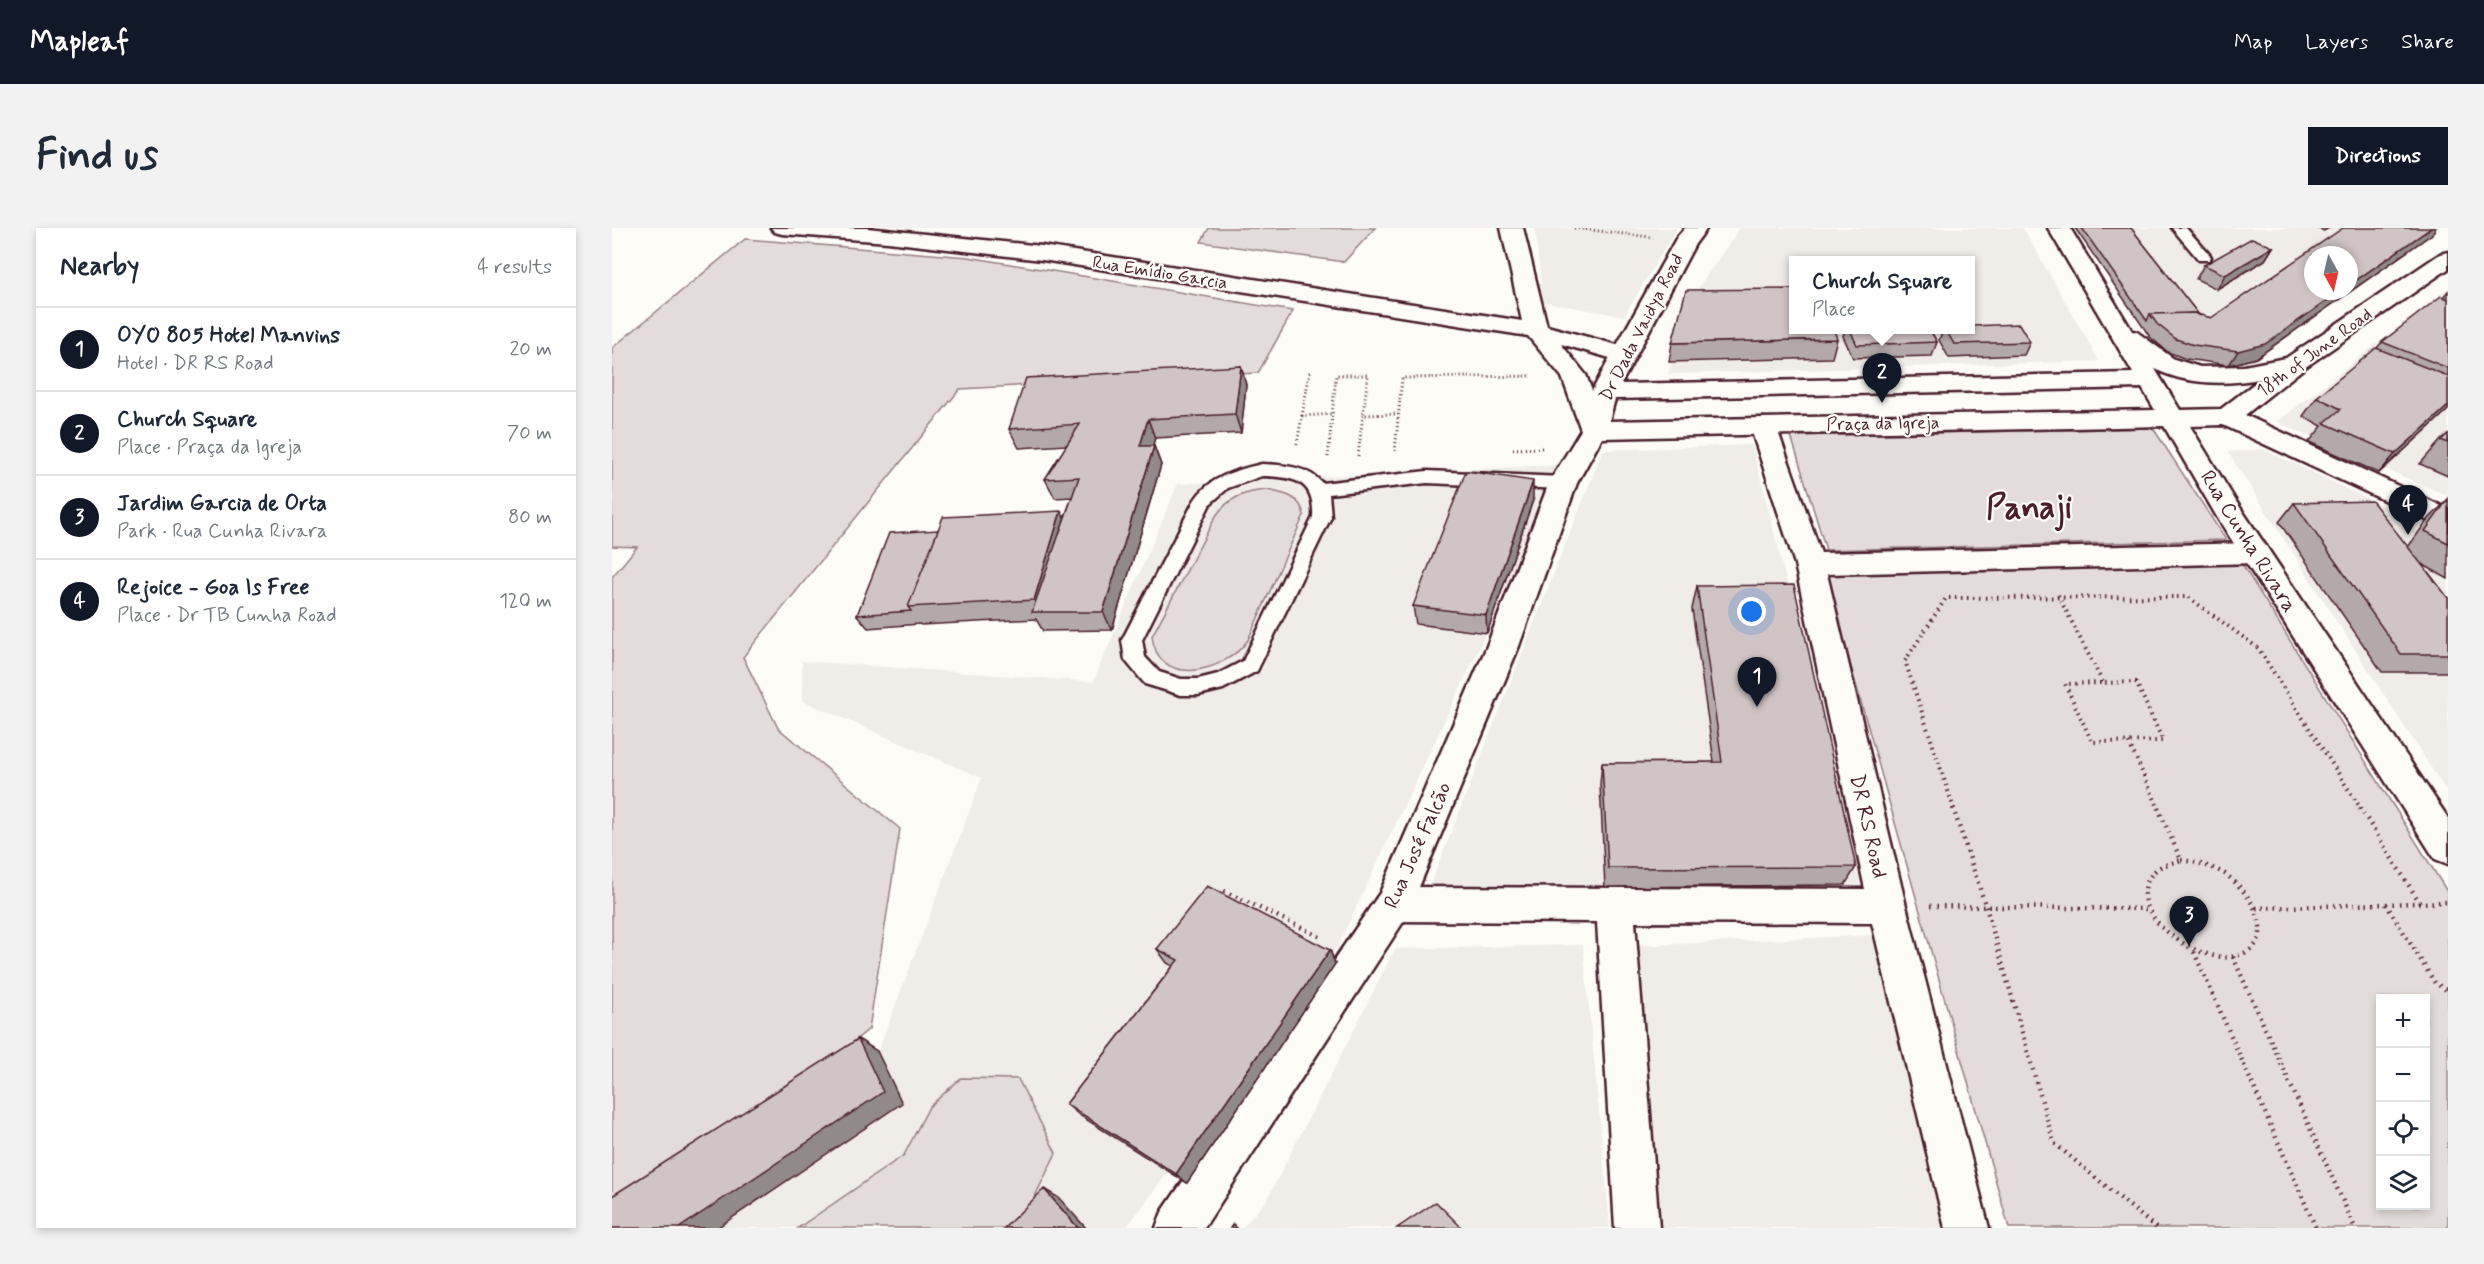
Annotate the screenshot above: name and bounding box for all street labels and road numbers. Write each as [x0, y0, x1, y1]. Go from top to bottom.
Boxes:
street label: Rua Emídio Garcia [1091, 250, 1229, 296]
street label: Dr Dada Vaidya Road [1594, 250, 1689, 405]
street label: 18th of June Road [2252, 303, 2377, 403]
street label: Praça da Igreja [1826, 411, 1940, 437]
street label: Rua Cunha Rivara [2193, 465, 2303, 618]
street label: DR RS Road [1842, 772, 1894, 881]
street label: Rua José Falcão [1378, 778, 1458, 913]

